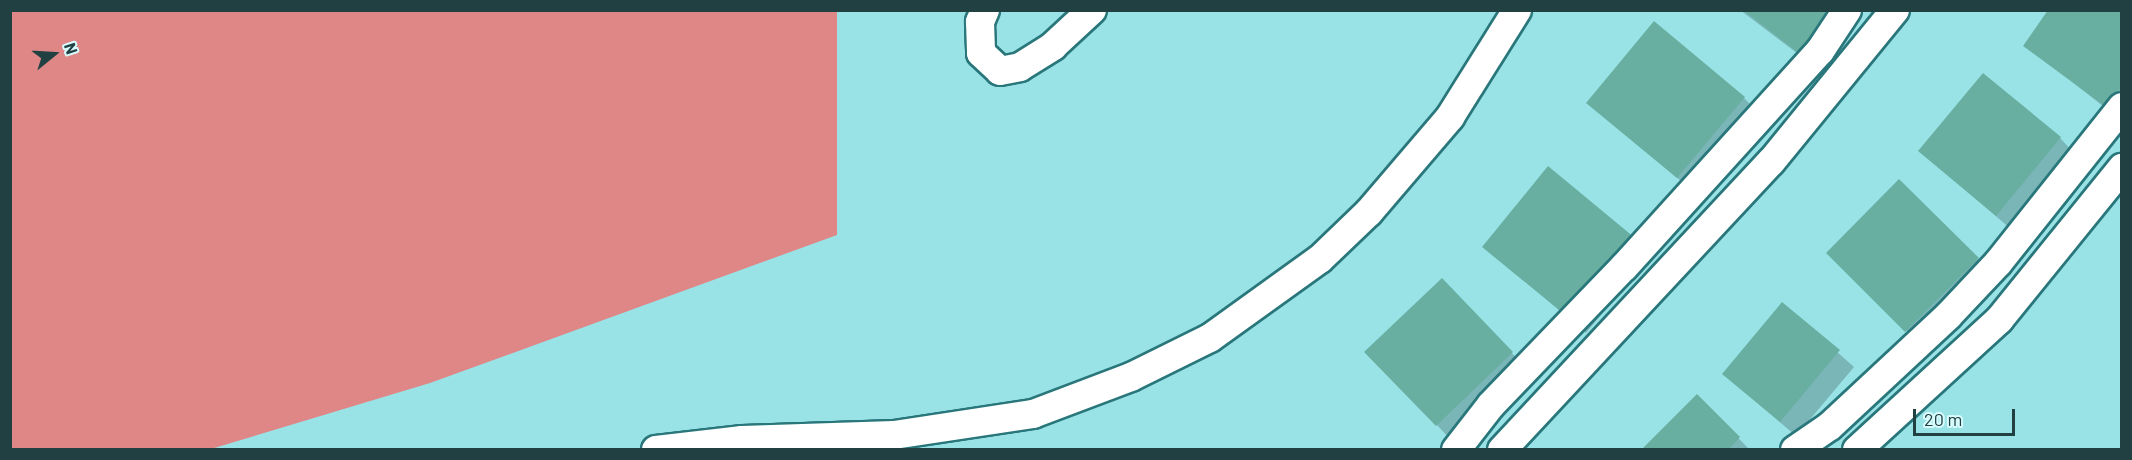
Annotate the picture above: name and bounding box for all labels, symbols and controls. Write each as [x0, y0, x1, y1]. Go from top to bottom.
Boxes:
north arrow [24, 24, 84, 84]
text: N [61, 40, 82, 56]
scale bar [1916, 397, 2018, 435]
text: 20 m [1924, 408, 1962, 430]

